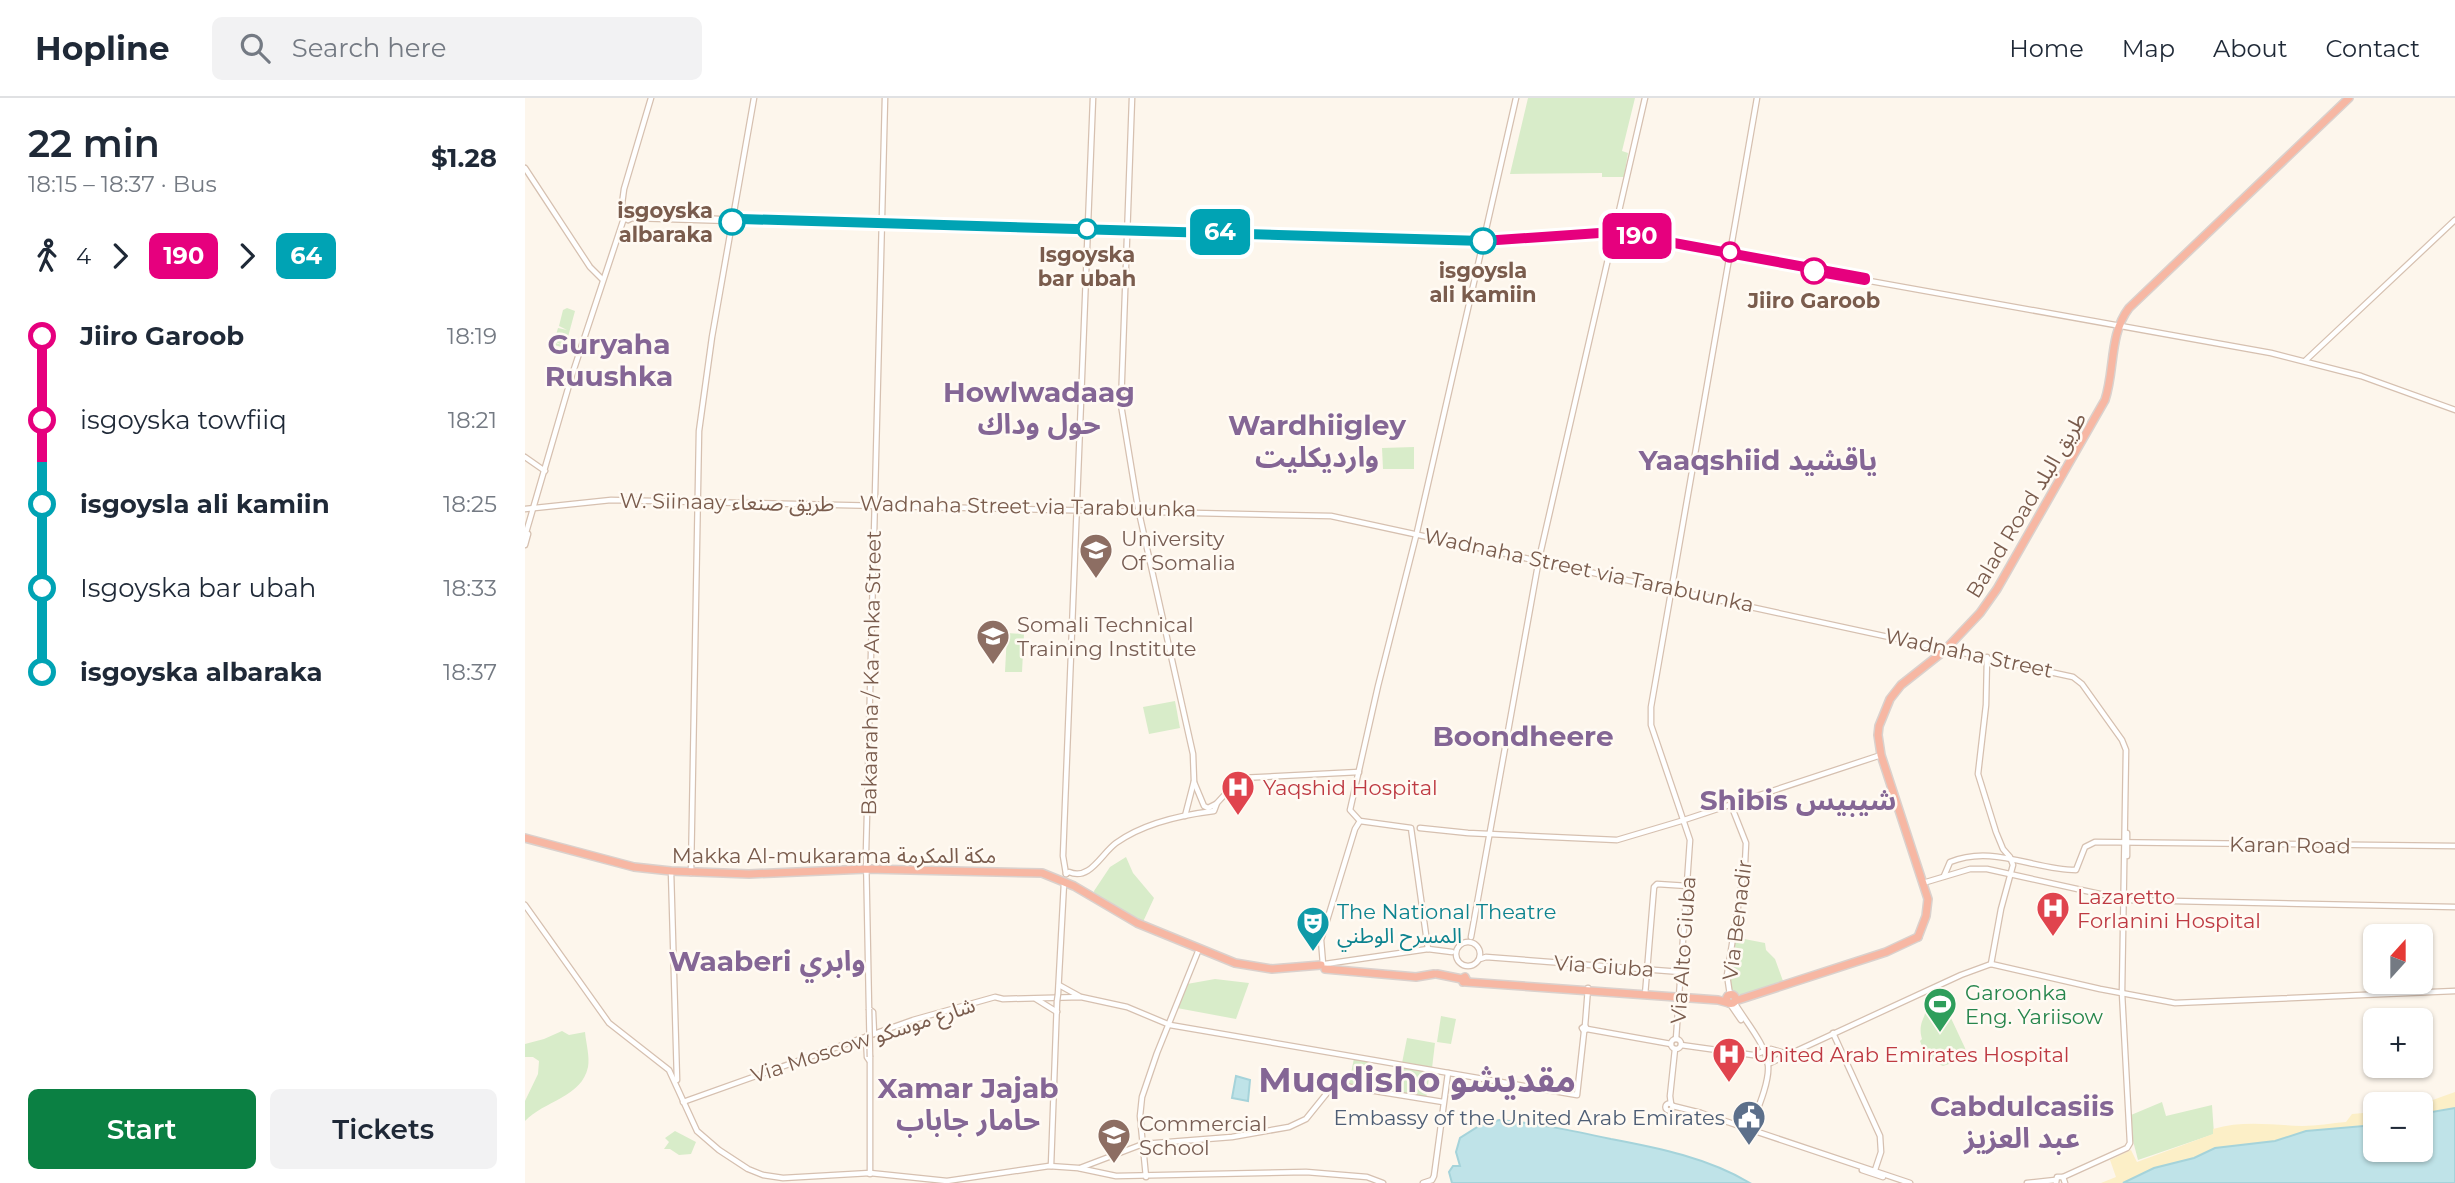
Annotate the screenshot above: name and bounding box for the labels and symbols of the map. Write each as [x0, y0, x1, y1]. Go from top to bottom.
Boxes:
place label: isgoyska albaraka [617, 198, 713, 247]
marker: isgoyska albaraka [719, 209, 745, 235]
line badge: 64 [1189, 209, 1251, 255]
line badge: 190 [1597, 213, 1677, 259]
marker: Isgoyska bar ubah [1077, 219, 1097, 239]
marker: isgoysla ali kamiin [1470, 228, 1496, 254]
place label: Isgoyska bar ubah [1038, 242, 1136, 291]
unlabelled marker [1720, 242, 1740, 262]
place label: isgoysla ali kamiin [1429, 258, 1537, 307]
marker: Jiiro Garoob [1801, 258, 1827, 284]
place label: Jiiro Garoob [1747, 288, 1880, 313]
district label: Guryaha Ruushka [545, 327, 673, 393]
district label: Howlwadaag حول وداك [943, 375, 1135, 441]
district label: Wardhiigley وارديكليت [1228, 408, 1406, 474]
street label: Balad Road طريق البلد [1961, 408, 2092, 603]
district label: Yaaqshiid ياقشيد [1638, 443, 1877, 477]
street label: W. Siinaay طريق صنعاء [619, 488, 835, 517]
street label: Wadnaha Street via Tarabuunka [860, 491, 1196, 521]
street label: Wadnaha Street via Tarabuunka [1422, 523, 1756, 617]
place label: University Of Somalia [1121, 526, 1236, 575]
street label: Bakaaraha / Ka Anka Street [856, 530, 886, 816]
school or university icon: University Of Somalia [1077, 531, 1115, 580]
place label: Somali Technical Training Institute [1017, 612, 1197, 661]
school or university icon: Somali Technical Training Institute [974, 617, 1012, 666]
street label: Wadnaha Street [1883, 623, 2055, 683]
district label: Boondheere [1432, 719, 1614, 753]
hospital icon: Yaqshid Hospital [1219, 768, 1257, 817]
place label: Yaqshid Hospital [1263, 775, 1438, 800]
district label: Shibis شيبيس [1700, 783, 1896, 817]
street label: Karan Road [2229, 831, 2351, 859]
street label: Makka Al-mukarama مكة المكرمة [672, 843, 996, 868]
street label: Via Benadir [1717, 858, 1757, 982]
street label: Via Alto Giuba [1665, 875, 1701, 1025]
place label: Lazaretto Forlanini Hospital [2077, 884, 2261, 933]
hospital icon: Lazaretto Forlanini Hospital [2034, 889, 2072, 938]
place label: The National Theatre المسرح الوطني [1337, 899, 1556, 951]
theatre icon: The National Theatre المسرح الوطني [1294, 904, 1332, 953]
north arrow [2363, 924, 2433, 994]
district label: Waaberi وابري [669, 944, 865, 983]
street label: Via Giuba [1553, 950, 1655, 982]
place label: Garoonka Eng. Yariisow [1965, 980, 2104, 1029]
sports icon: Garoonka Eng. Yariisow [1921, 985, 1959, 1034]
street label: Via Moscow شارع موسكو [748, 992, 979, 1091]
hospital icon: United Arab Emirates Hospital [1710, 1035, 1748, 1084]
place label: United Arab Emirates Hospital [1753, 1042, 2069, 1067]
district label: Muqdisho مقديشو [1258, 1058, 1576, 1101]
district label: Xamar Jajab حامار جاباب [877, 1071, 1059, 1138]
district label: Cabdulcasiis عبد العزيز [1930, 1089, 2114, 1155]
public building icon: Embassy of the United Arab Emirates [1730, 1098, 1768, 1147]
place label: Embassy of the United Arab Emirates [1333, 1105, 1725, 1130]
place label: Commercial School [1139, 1111, 1267, 1160]
school or university icon: Commercial School [1095, 1116, 1133, 1165]

